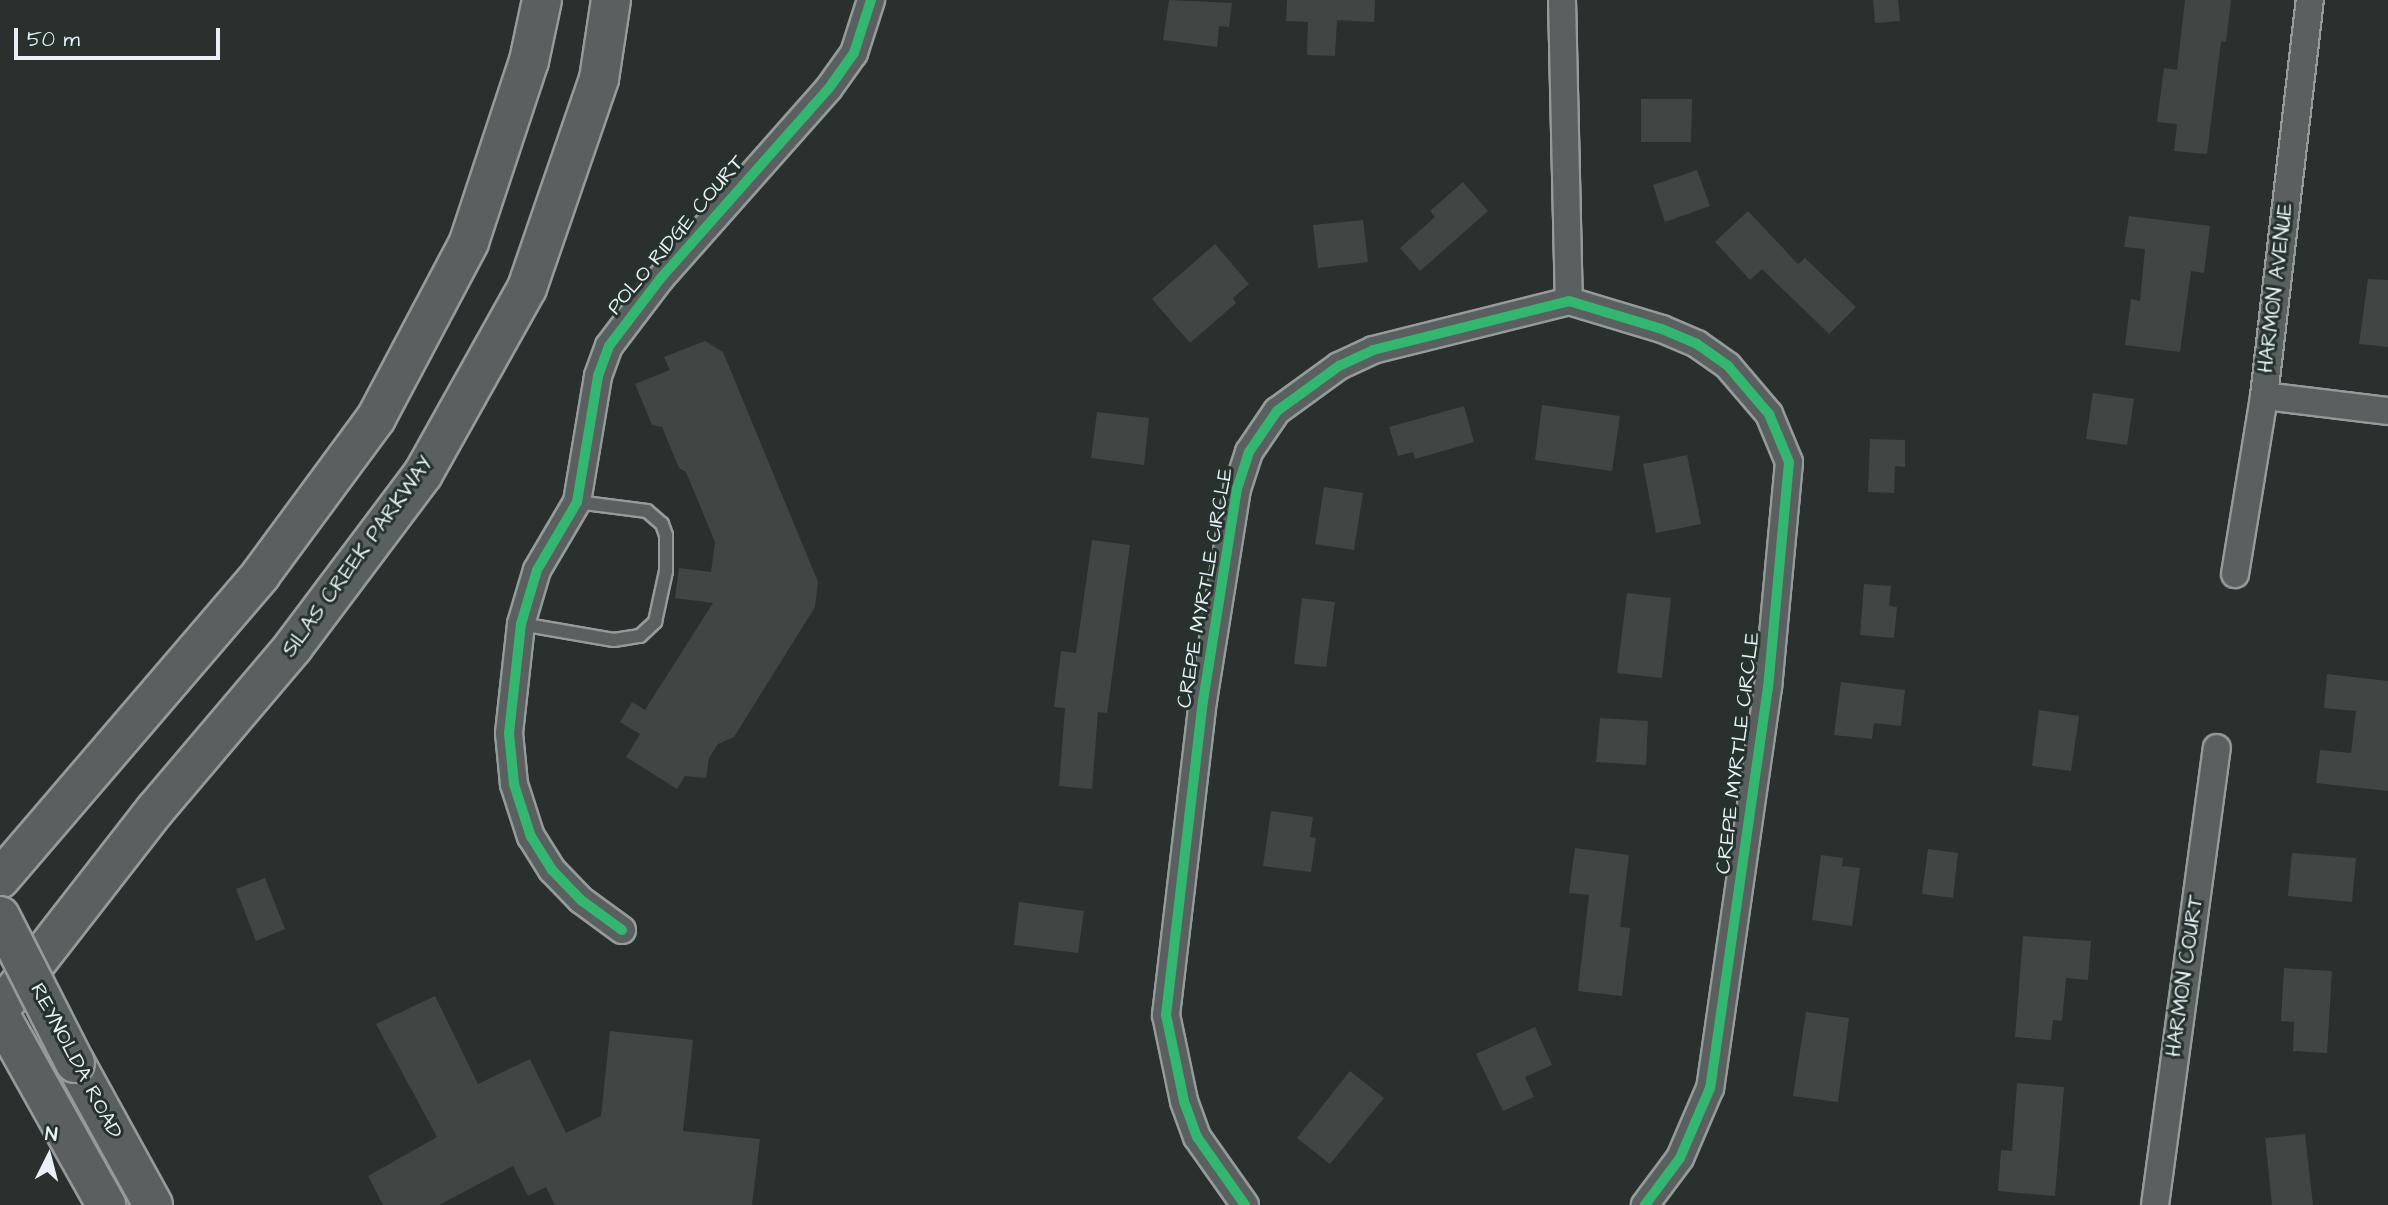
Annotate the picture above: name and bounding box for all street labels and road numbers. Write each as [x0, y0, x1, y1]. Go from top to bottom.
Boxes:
street label: POLO RIDGE COURT [602, 150, 750, 320]
street label: HARMON AVENUE [2253, 202, 2299, 374]
street label: SILAS CREEK PARKWAY [277, 452, 439, 662]
street label: CREPE MYRTLE CIRCLE [1171, 466, 1239, 710]
street label: CREPE MYRTLE CIRCLE [1711, 631, 1765, 875]
street label: HARMON COURT [2161, 894, 2209, 1058]
street label: REYNOLDA ROAD [25, 979, 127, 1143]

